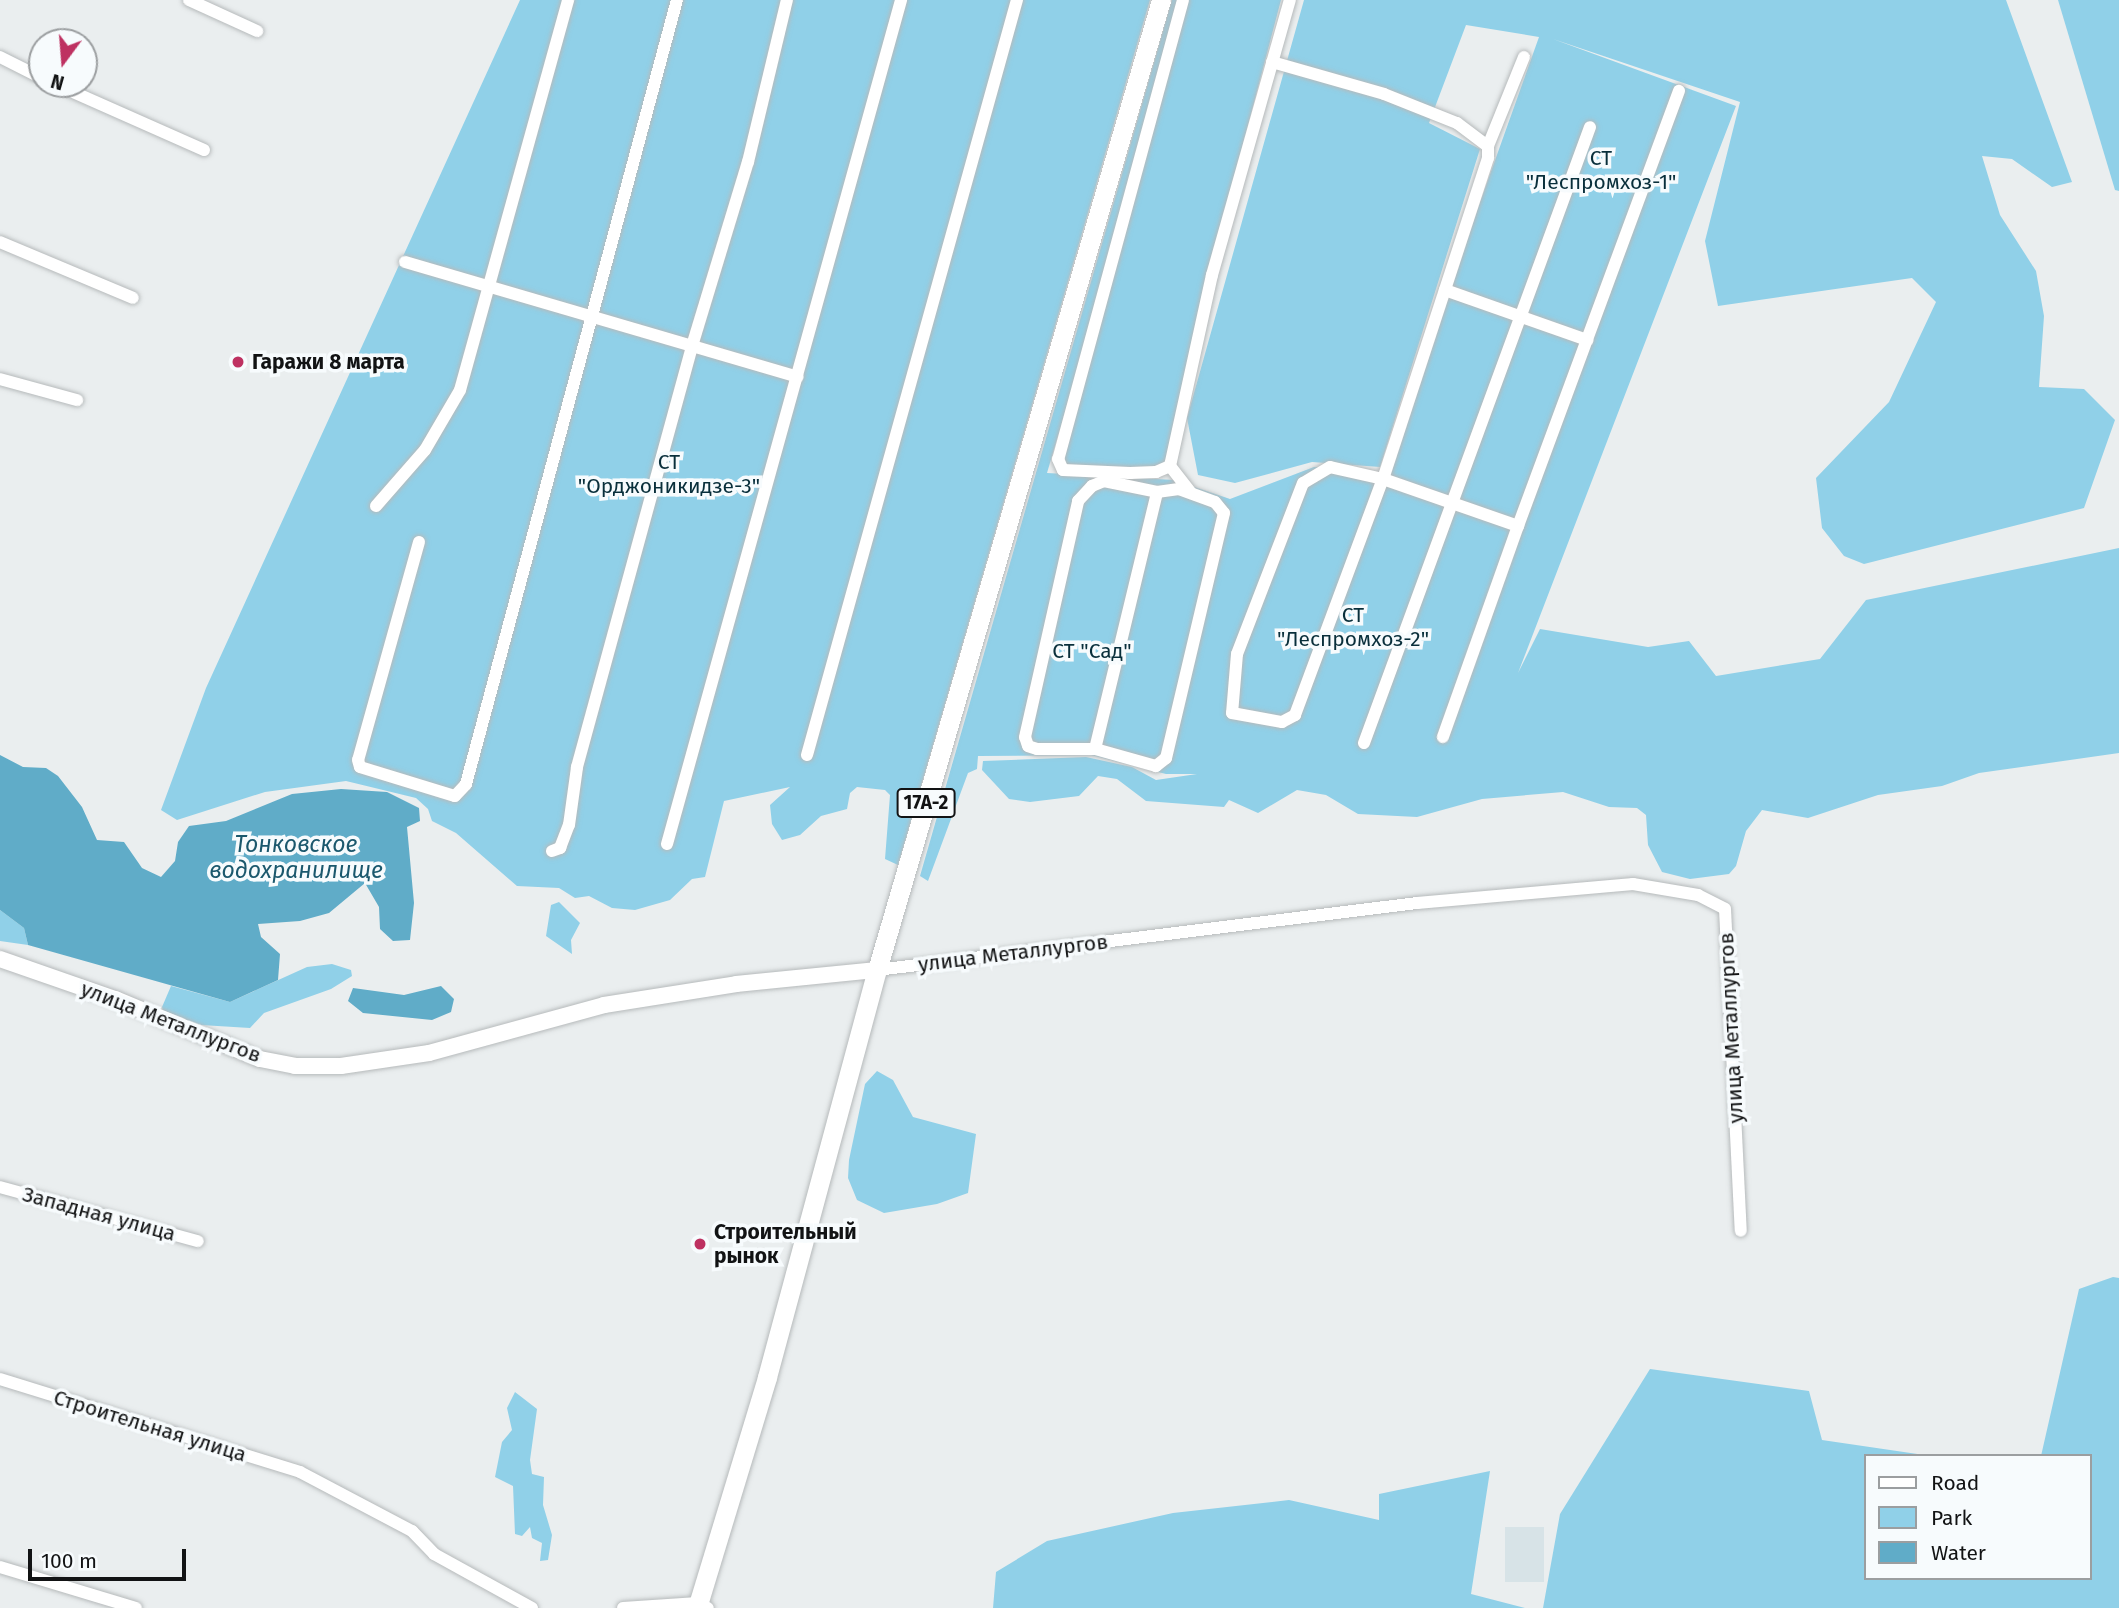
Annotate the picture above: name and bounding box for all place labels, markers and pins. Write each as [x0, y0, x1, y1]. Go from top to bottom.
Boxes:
place label: Гаражи 8 марта [252, 349, 405, 375]
marker: Гаражи 8 марта [230, 354, 246, 370]
place label: Строительный рынок [714, 1219, 857, 1269]
marker: Строительный рынок [692, 1236, 708, 1252]

